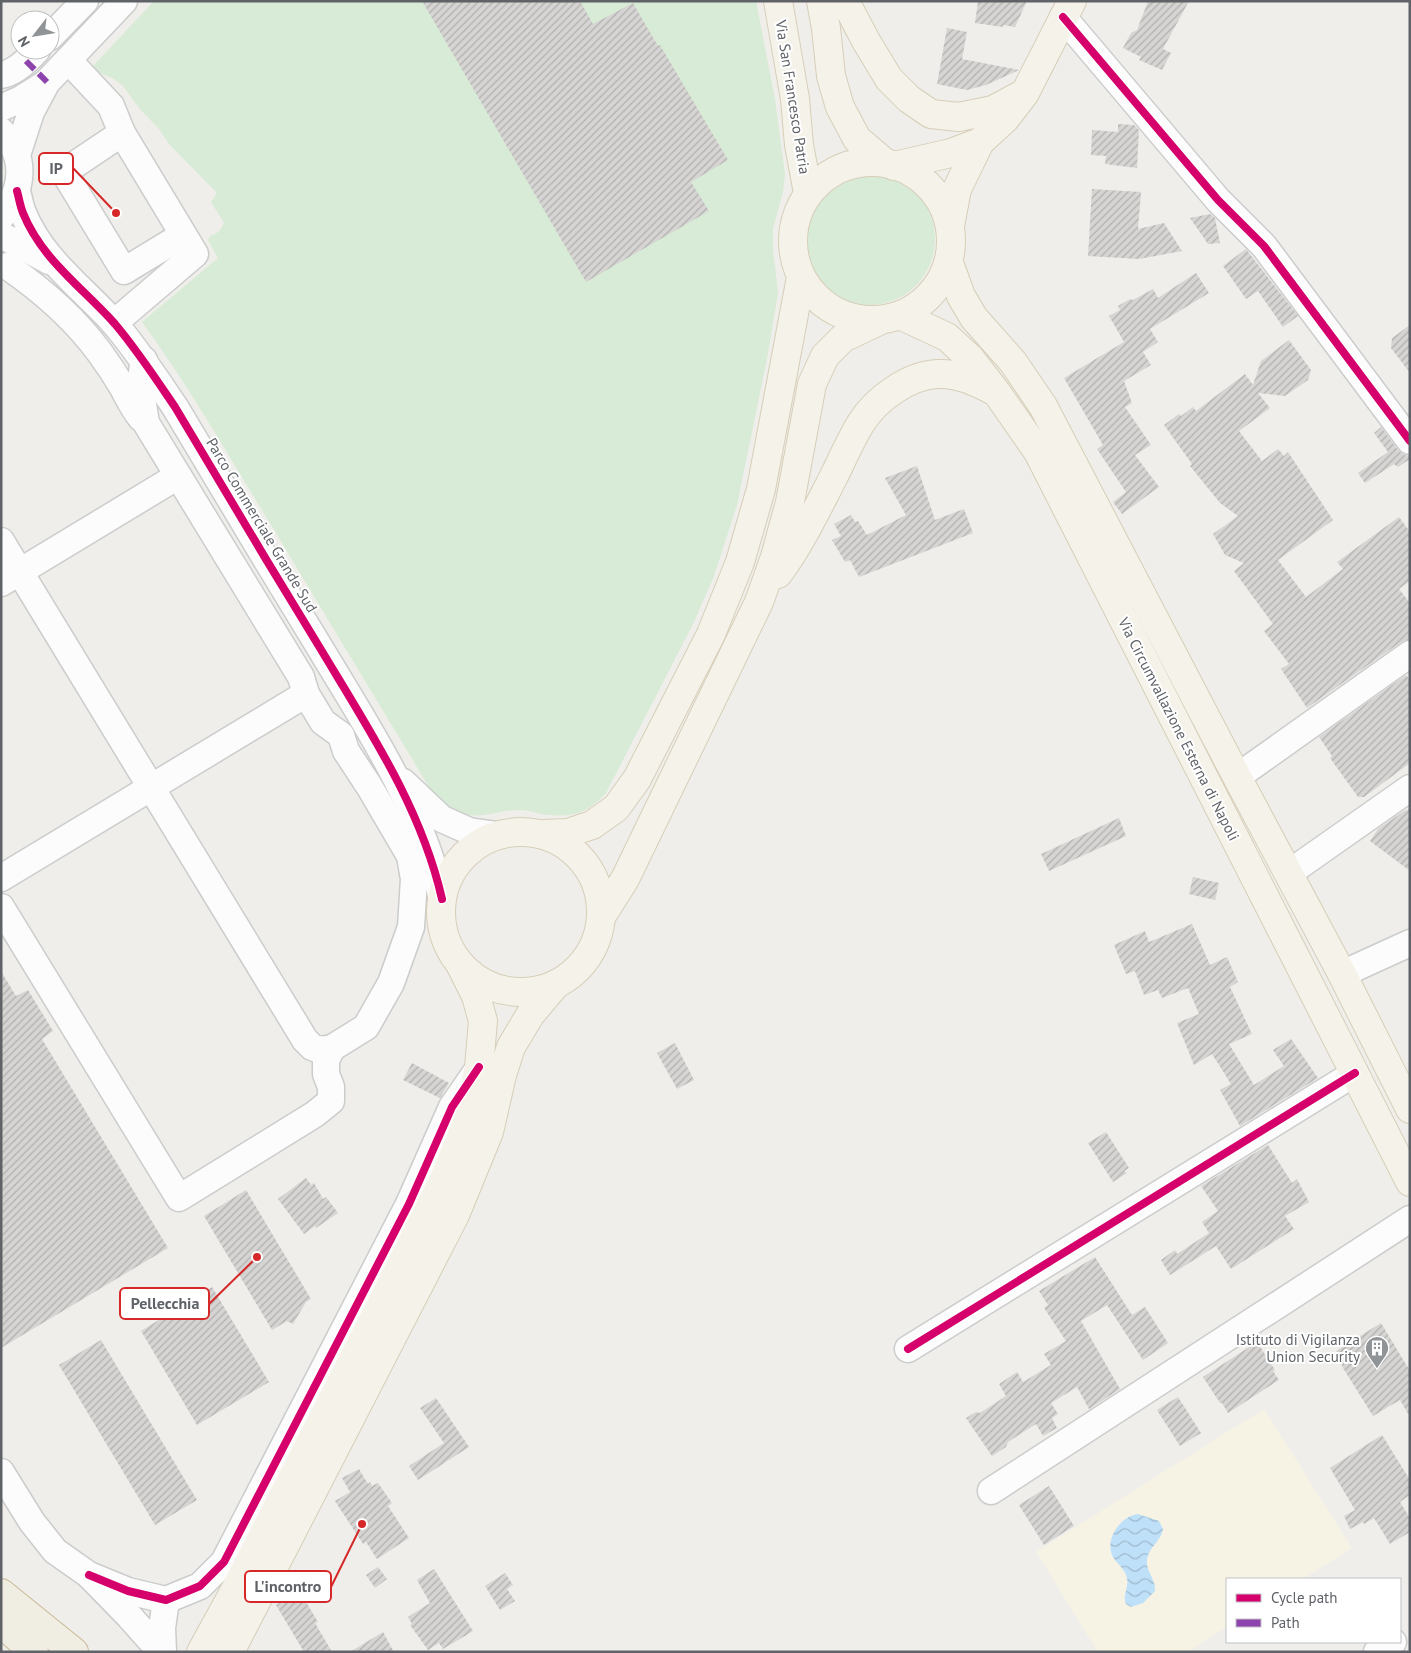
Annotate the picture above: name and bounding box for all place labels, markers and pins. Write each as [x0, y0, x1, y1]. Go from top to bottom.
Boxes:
callout: IP [39, 153, 73, 184]
callout: Pellecchia [120, 1288, 209, 1319]
place label: Istituto di Vigilanza Union Security [1236, 1330, 1360, 1366]
building icon: Istituto di Vigilanza Union Security [1364, 1335, 1390, 1369]
callout: L'incontro [245, 1571, 331, 1602]

